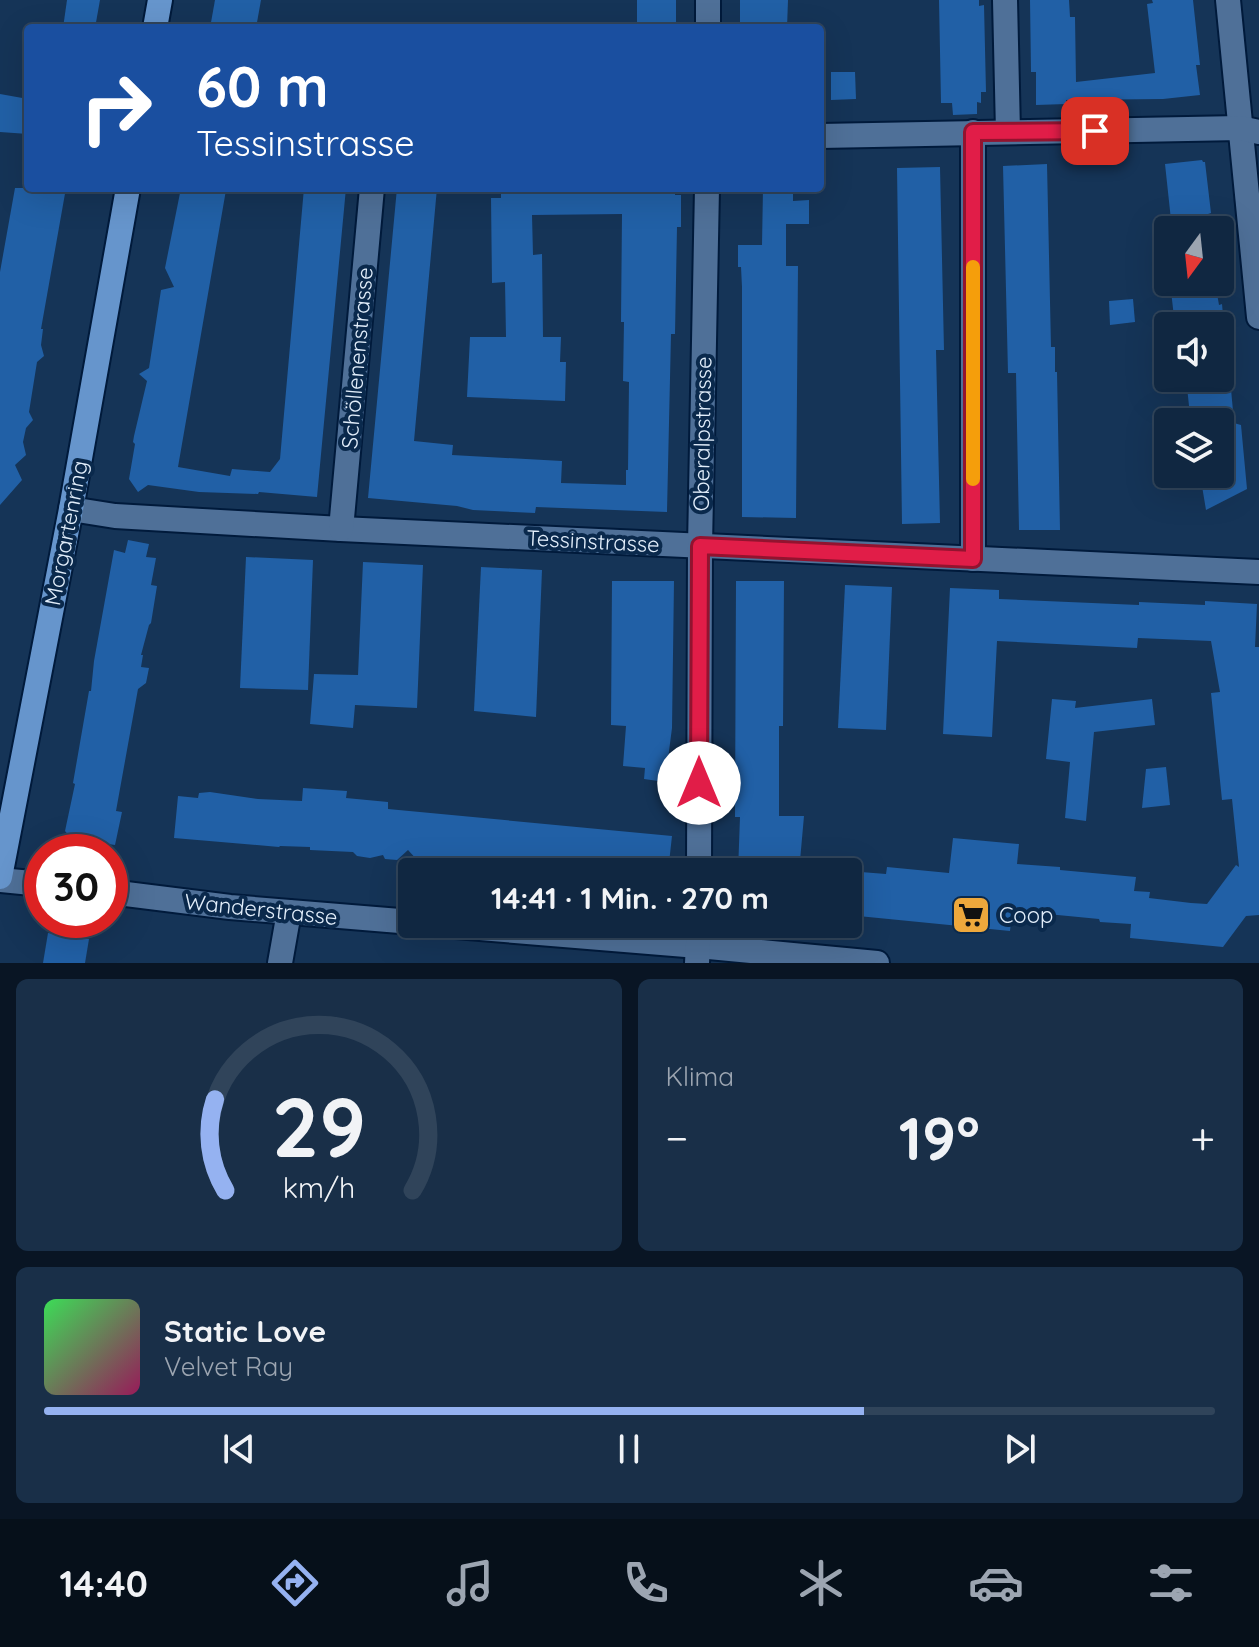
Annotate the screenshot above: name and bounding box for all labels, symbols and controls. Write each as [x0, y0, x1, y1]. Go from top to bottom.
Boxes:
text: 60 m [196, 51, 329, 121]
icon: right [64, 56, 168, 160]
pin [1061, 97, 1129, 165]
icon: arrive [1073, 109, 1117, 153]
text: Tessinstrasse [196, 120, 414, 165]
north arrow [1154, 216, 1234, 296]
map controls [1154, 216, 1234, 488]
street label: Schöllenenstrasse [335, 266, 379, 450]
button: sound [1154, 312, 1234, 392]
street label: Oberalpstrasse [687, 356, 717, 512]
button: layers [1154, 408, 1234, 488]
street label: Morgartenring [38, 458, 94, 608]
street label: Tessinstrasse [526, 524, 660, 558]
position arrow [657, 741, 741, 825]
speed limit sign: 30 [24, 834, 128, 938]
text: 14:41 · 1 Min. · 270 m [491, 879, 769, 917]
street label: Wanderstrasse [183, 887, 339, 931]
supermarket icon: Coop [950, 894, 992, 936]
place label: Coop [999, 901, 1053, 929]
text: Klima [666, 1060, 734, 1093]
text: 29 [271, 1074, 366, 1178]
text: 19° [899, 1100, 980, 1175]
text: − [666, 1110, 688, 1165]
text: + [1190, 1110, 1215, 1165]
text: km/h [282, 1169, 355, 1205]
text: Static Love [164, 1312, 326, 1350]
text: Velvet Ray [164, 1350, 293, 1383]
icon: previous [217, 1427, 261, 1471]
icon: pause [607, 1427, 651, 1471]
icon: next [998, 1427, 1042, 1471]
icon: directions [267, 1555, 323, 1611]
icon: music [442, 1555, 498, 1611]
icon: phone [618, 1555, 674, 1611]
icon: climate [793, 1555, 849, 1611]
icon: car [968, 1555, 1024, 1611]
icon: filters [1143, 1555, 1199, 1611]
text: 14:40 [60, 1561, 148, 1606]

